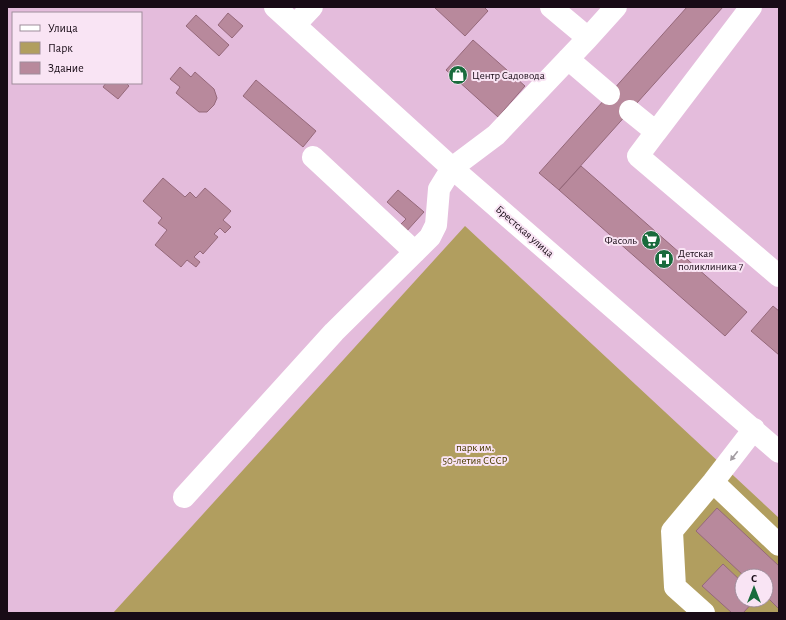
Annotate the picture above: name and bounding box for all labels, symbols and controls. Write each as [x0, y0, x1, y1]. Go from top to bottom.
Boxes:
legend [12, 12, 142, 84]
text: Улица [48, 22, 78, 34]
text: Парк [48, 42, 73, 54]
text: Здание [48, 62, 84, 74]
shop icon: Центр Садовода [447, 64, 469, 86]
place label: Центр Садовода [472, 70, 545, 81]
street label: Брестская улица [494, 203, 556, 259]
supermarket icon: Фасоль [640, 229, 662, 251]
place label: Фасоль [604, 235, 637, 246]
hospital icon: Детская поликлиника 7 [653, 248, 675, 270]
place label: Детская поликлиника 7 [678, 248, 744, 272]
park label: парк им. 50-летия СССР [443, 442, 508, 466]
one-way arrow [730, 450, 738, 461]
north arrow [734, 568, 774, 608]
text: С [751, 573, 757, 584]

